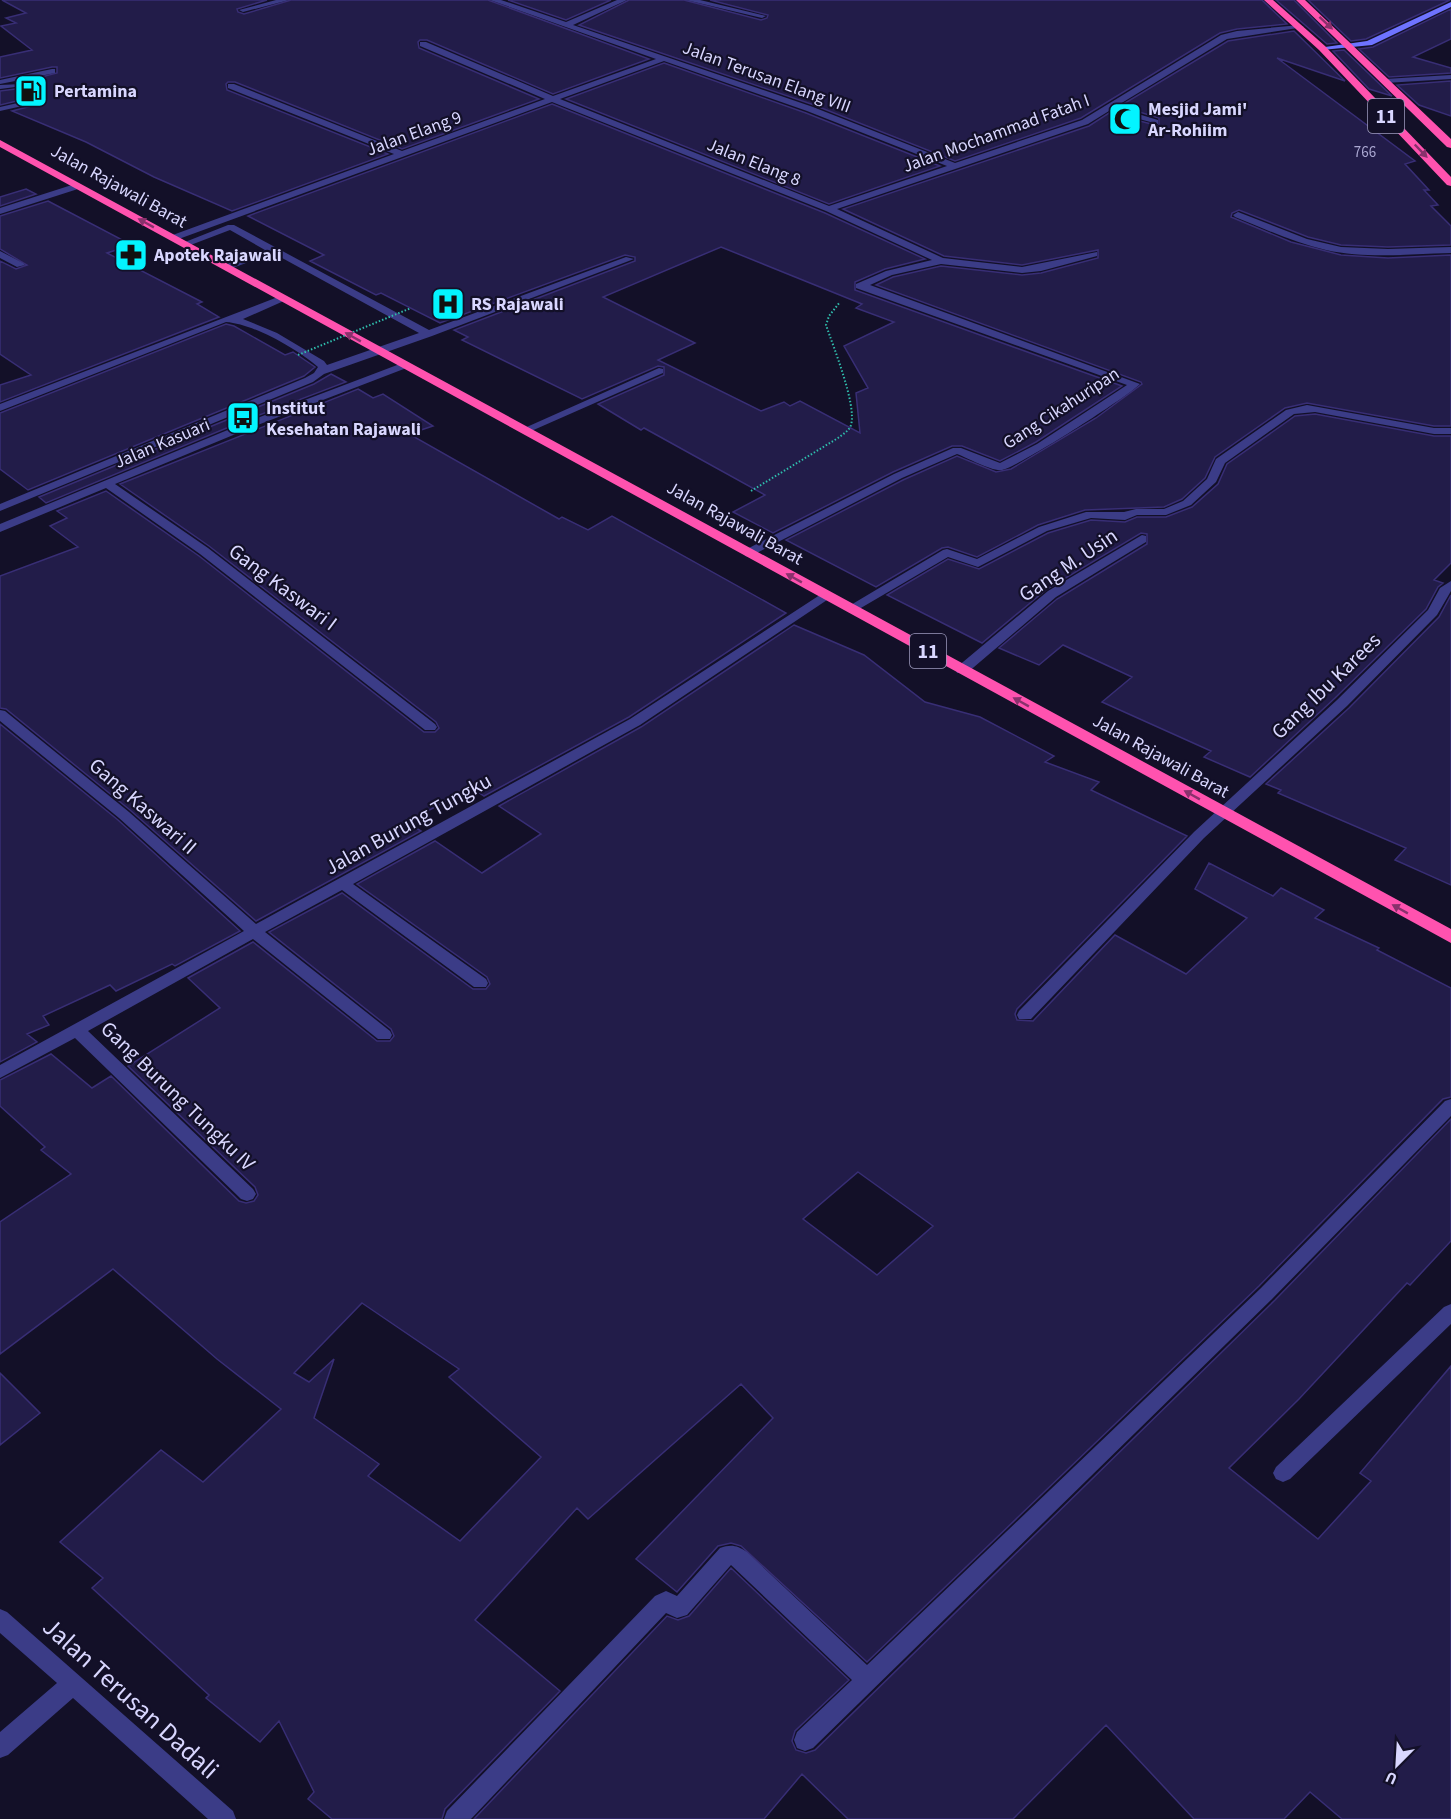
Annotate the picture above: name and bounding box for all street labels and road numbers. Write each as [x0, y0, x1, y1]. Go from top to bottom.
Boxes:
street label: Jalan Terusan Elang VIII [679, 35, 854, 120]
street label: Jalan Mochammad Fatah I [899, 88, 1093, 179]
road number: 11 [1368, 99, 1404, 133]
street label: Jalan Elang 9 [363, 105, 465, 162]
street label: Jalan Elang 8 [703, 132, 805, 193]
street label: Jalan Rajawali Barat [46, 139, 191, 234]
street label: Gang Cikahuripan [998, 361, 1124, 455]
street label: Jalan Kasuari [111, 412, 214, 475]
street label: Jalan Rajawali Barat [662, 476, 807, 571]
street label: Gang M. Usin [1013, 521, 1123, 609]
street label: Gang Kaswari I [222, 536, 344, 638]
street label: Gang Ibu Karees [1264, 626, 1388, 746]
road number: 11 [910, 634, 946, 668]
street label: Jalan Rajawali Barat [1088, 709, 1233, 804]
street label: Gang Kaswari II [82, 751, 204, 861]
street label: Jalan Burung Tungku [319, 766, 497, 882]
street label: Gang Burung Tungku IV [94, 1014, 262, 1178]
street label: Jalan Terusan Dadali [34, 1609, 227, 1788]

